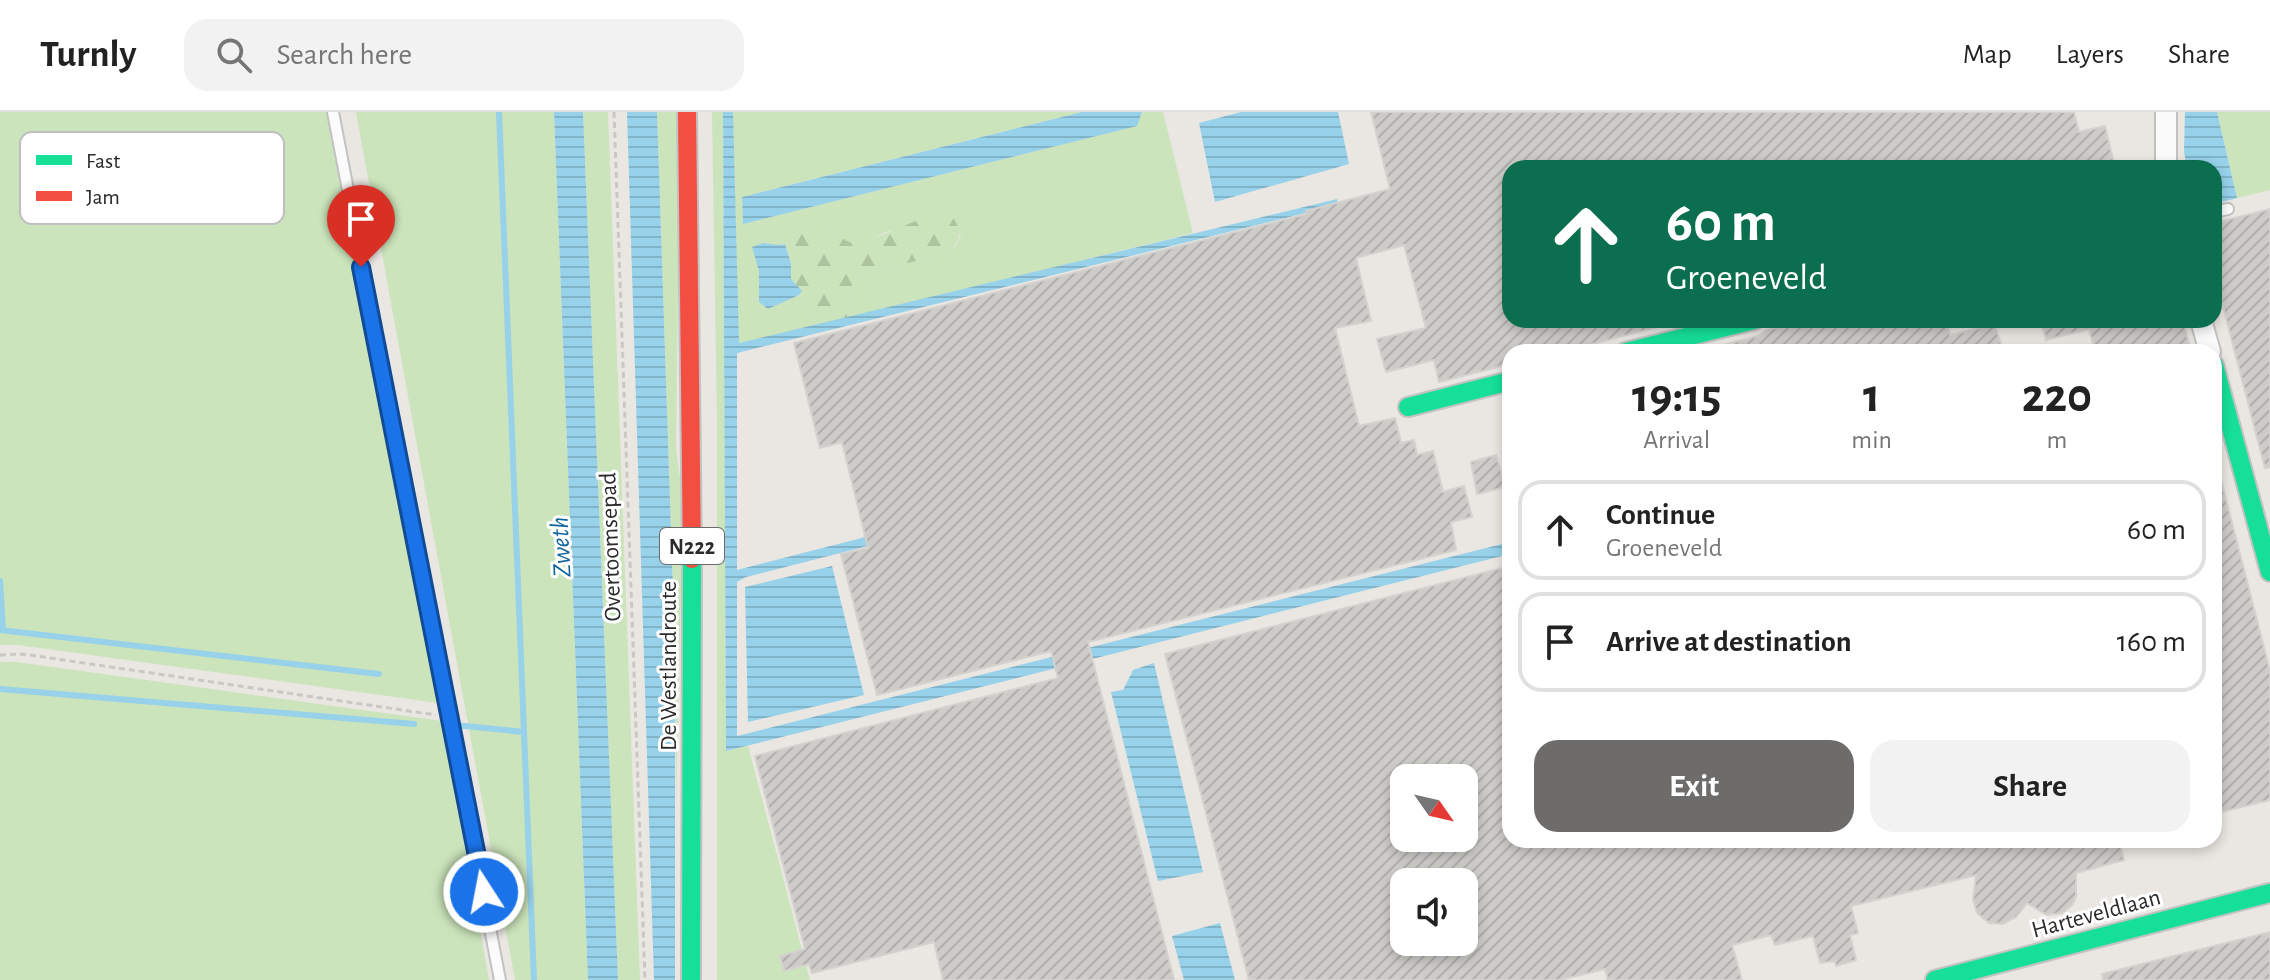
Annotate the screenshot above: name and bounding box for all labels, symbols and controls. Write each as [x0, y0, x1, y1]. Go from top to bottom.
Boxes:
search box [184, 19, 744, 91]
icon: search [212, 33, 256, 77]
text: Turnly [40, 36, 136, 74]
text: Search here [276, 40, 412, 70]
text: Map [1963, 41, 2012, 69]
text: Layers [2056, 41, 2124, 69]
text: Share [2168, 41, 2230, 69]
legend [20, 132, 284, 224]
text: Fast [86, 150, 120, 172]
pin [327, 185, 395, 267]
text: Jam [86, 186, 120, 208]
icon: ahead [1534, 192, 1638, 296]
text: 60 m [1666, 195, 1776, 251]
icon: arrive [339, 197, 383, 241]
text: Groeneveld [1666, 260, 1827, 296]
text: 19:15 [1632, 373, 1721, 421]
text: 1 [1863, 373, 1880, 421]
text: 220 [2022, 373, 2092, 421]
text: Arrival [1643, 427, 1710, 453]
text: min [1851, 427, 1892, 453]
text: m [2047, 427, 2067, 453]
street label: Overtoomsepad [596, 472, 626, 622]
text: Continue [1606, 500, 1715, 530]
icon: ahead [1538, 508, 1582, 552]
text: 60 m [2127, 515, 2186, 545]
water label: Zweth [546, 516, 576, 578]
road number: N222 [660, 528, 724, 564]
text: Groeneveld [1606, 535, 1722, 561]
street label: De Westlandroute [657, 581, 681, 751]
icon: arrive [1538, 620, 1582, 664]
text: Arrive at destination [1606, 627, 1852, 657]
text: 160 m [2117, 627, 2186, 657]
button: Exit [1534, 740, 1854, 832]
button: Share [1870, 740, 2190, 832]
north arrow [1390, 764, 1478, 852]
map controls [1390, 764, 1478, 956]
position arrow [442, 850, 526, 934]
button: sound [1390, 868, 1478, 956]
street label: Harteveldlaan [2029, 885, 2163, 943]

